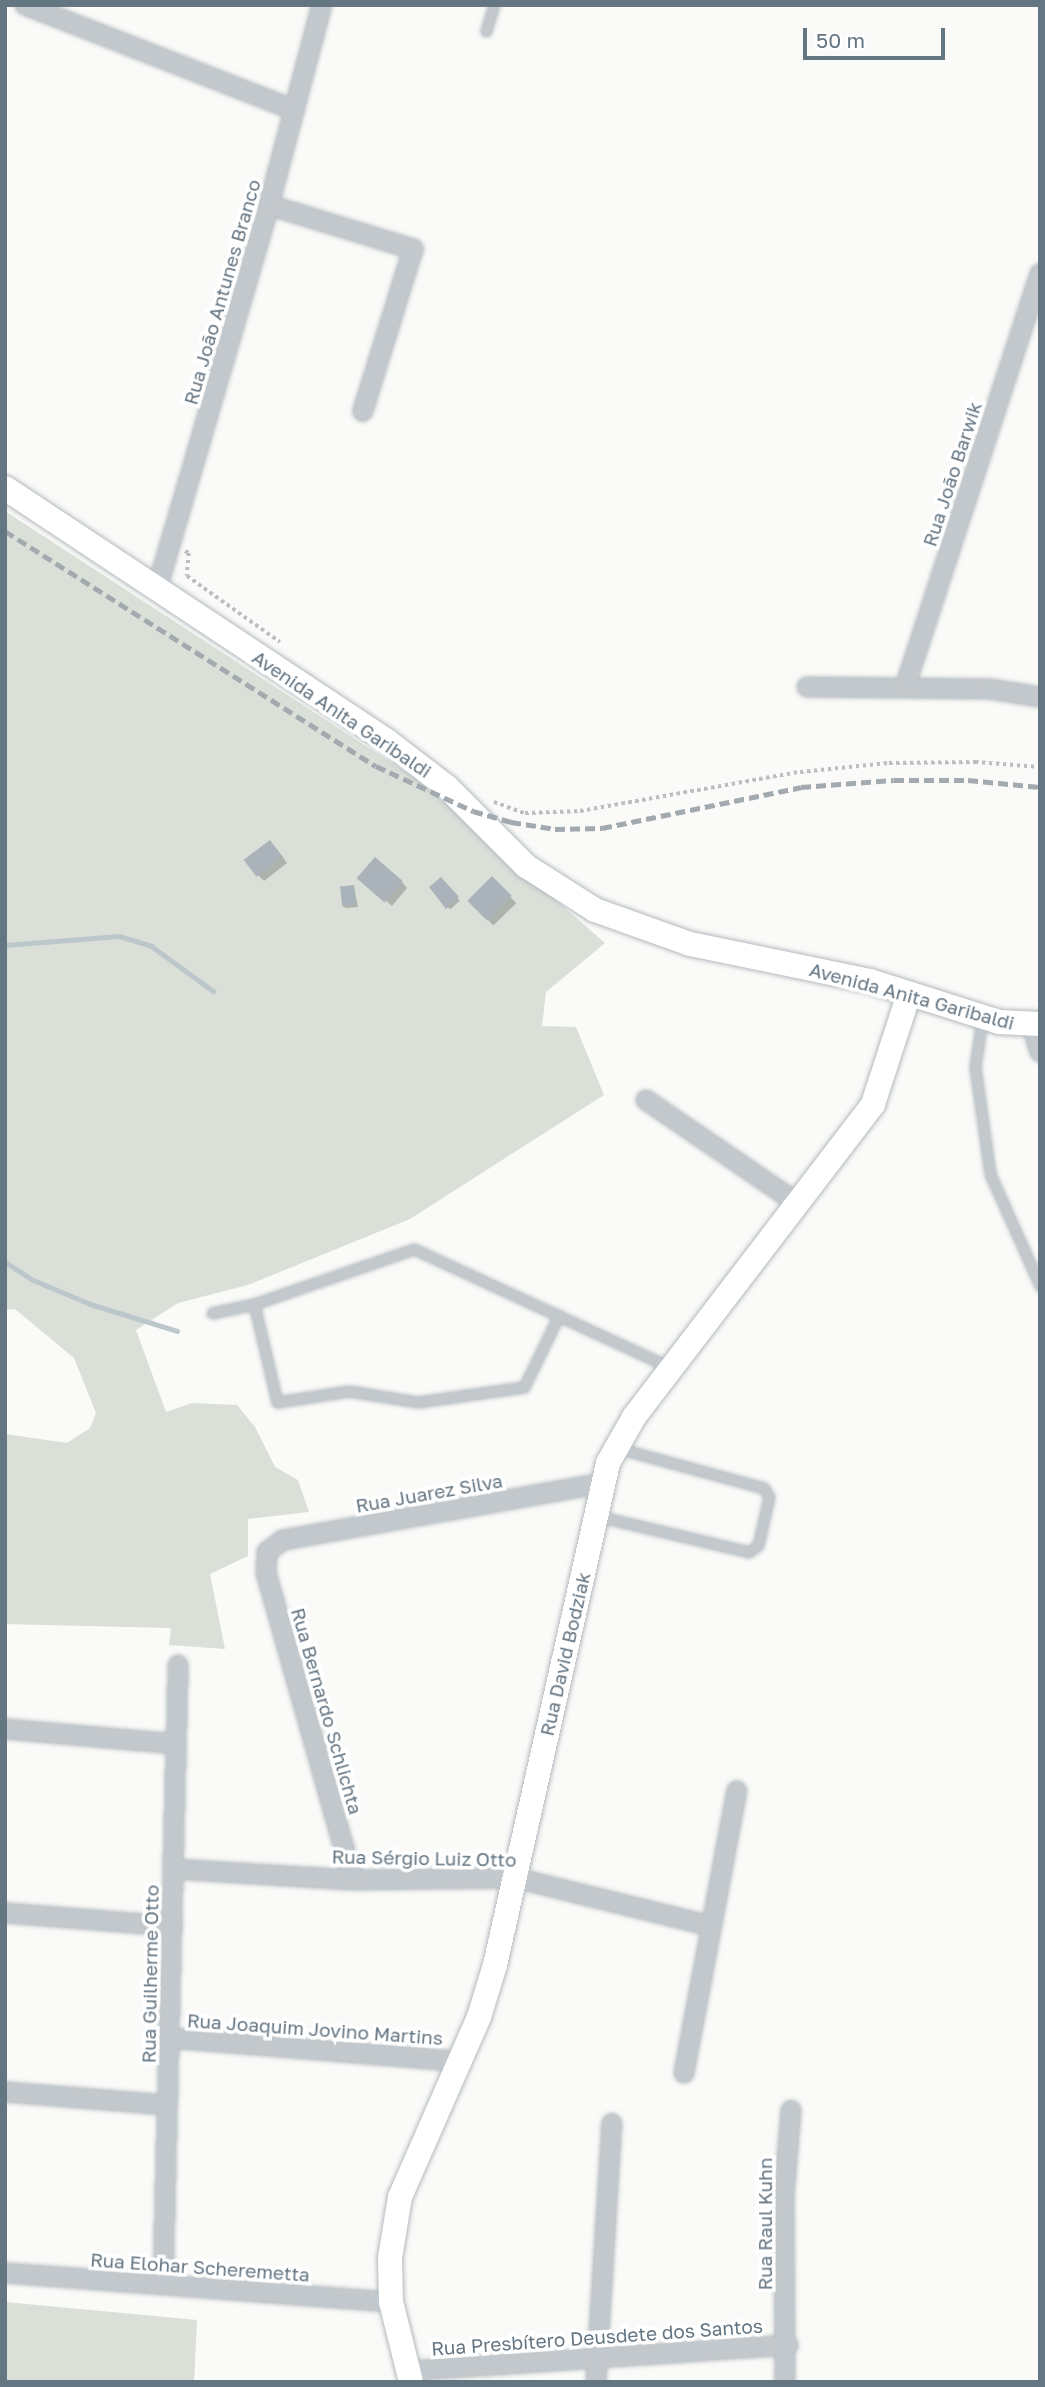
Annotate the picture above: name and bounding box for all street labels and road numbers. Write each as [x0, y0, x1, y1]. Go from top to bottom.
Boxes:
street label: Rua João Antunes Branco [179, 177, 265, 407]
street label: Rua João Barwik [918, 399, 986, 549]
street label: Avenida Anita Garibaldi [248, 646, 436, 782]
street label: Avenida Anita Garibaldi [807, 958, 1017, 1034]
street label: Rua Juarez Silva [354, 1469, 504, 1517]
street label: Rua David Bodziak [535, 1570, 595, 1738]
street label: Rua Bernardo Schlichta [287, 1605, 367, 1817]
street label: Rua Sérgio Luiz Otto [331, 1845, 517, 1871]
street label: Rua Guilherme Otto [137, 1884, 163, 2064]
street label: Rua Joaquim Jovino Martins [186, 2009, 444, 2049]
street label: Rua Raul Kuhn [754, 2158, 776, 2290]
street label: Rua Elohar Scheremetta [89, 2248, 311, 2286]
street label: Rua Presbítero Deusdete dos Santos [430, 2314, 764, 2360]

